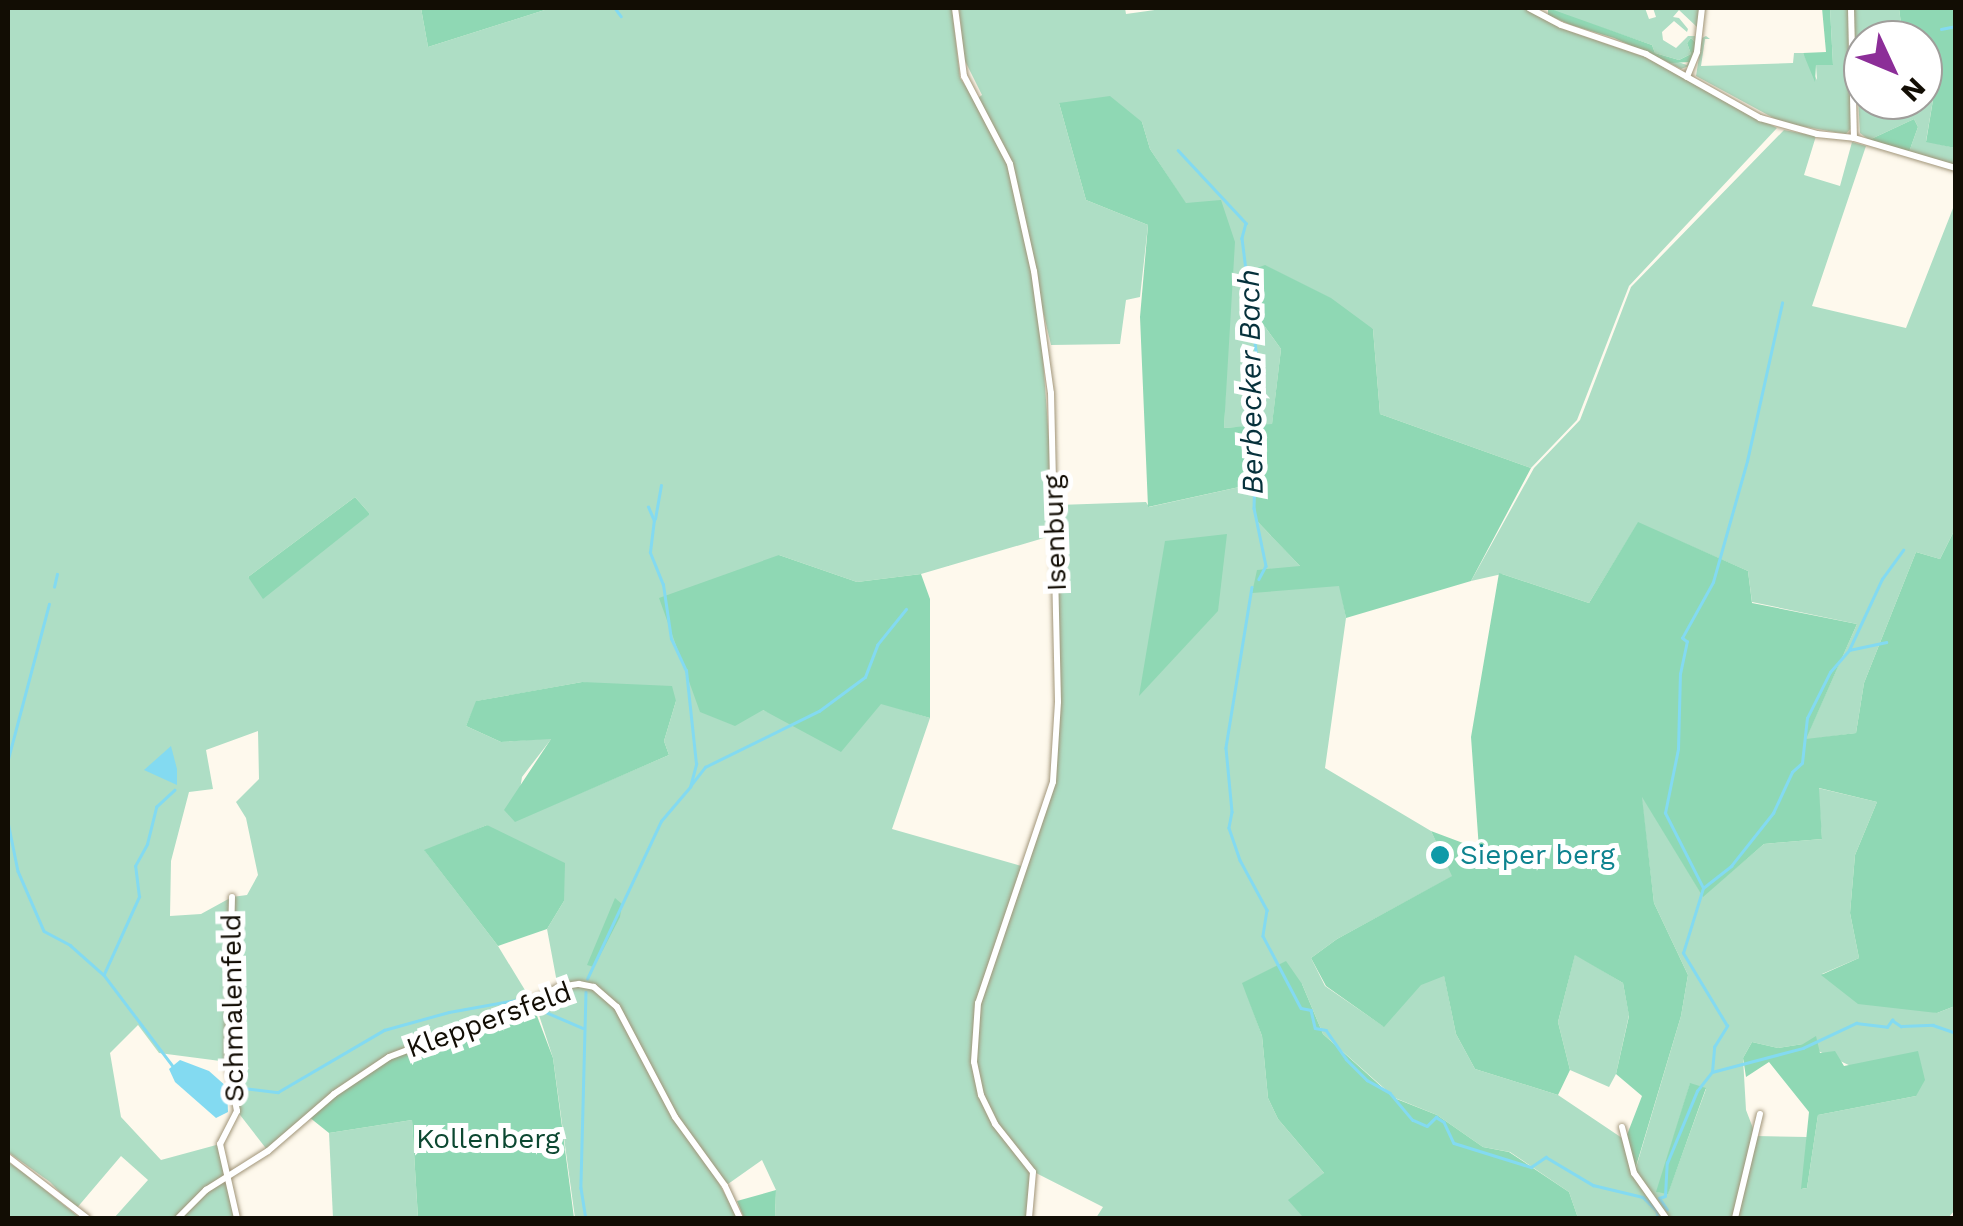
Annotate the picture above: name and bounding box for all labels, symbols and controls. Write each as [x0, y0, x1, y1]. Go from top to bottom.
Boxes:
north arrow [1843, 20, 1943, 120]
text: N [1894, 71, 1933, 109]
water label: Berbecker Bach [1231, 269, 1271, 495]
street label: Isenburg [1036, 474, 1074, 592]
place label: Sieper berg [1460, 838, 1615, 872]
marker: Sieper berg [1429, 844, 1451, 866]
street label: Schmalenfeld [215, 914, 251, 1102]
street label: Kleppersfeld [402, 975, 576, 1065]
park label: Kollenberg [416, 1122, 560, 1156]

